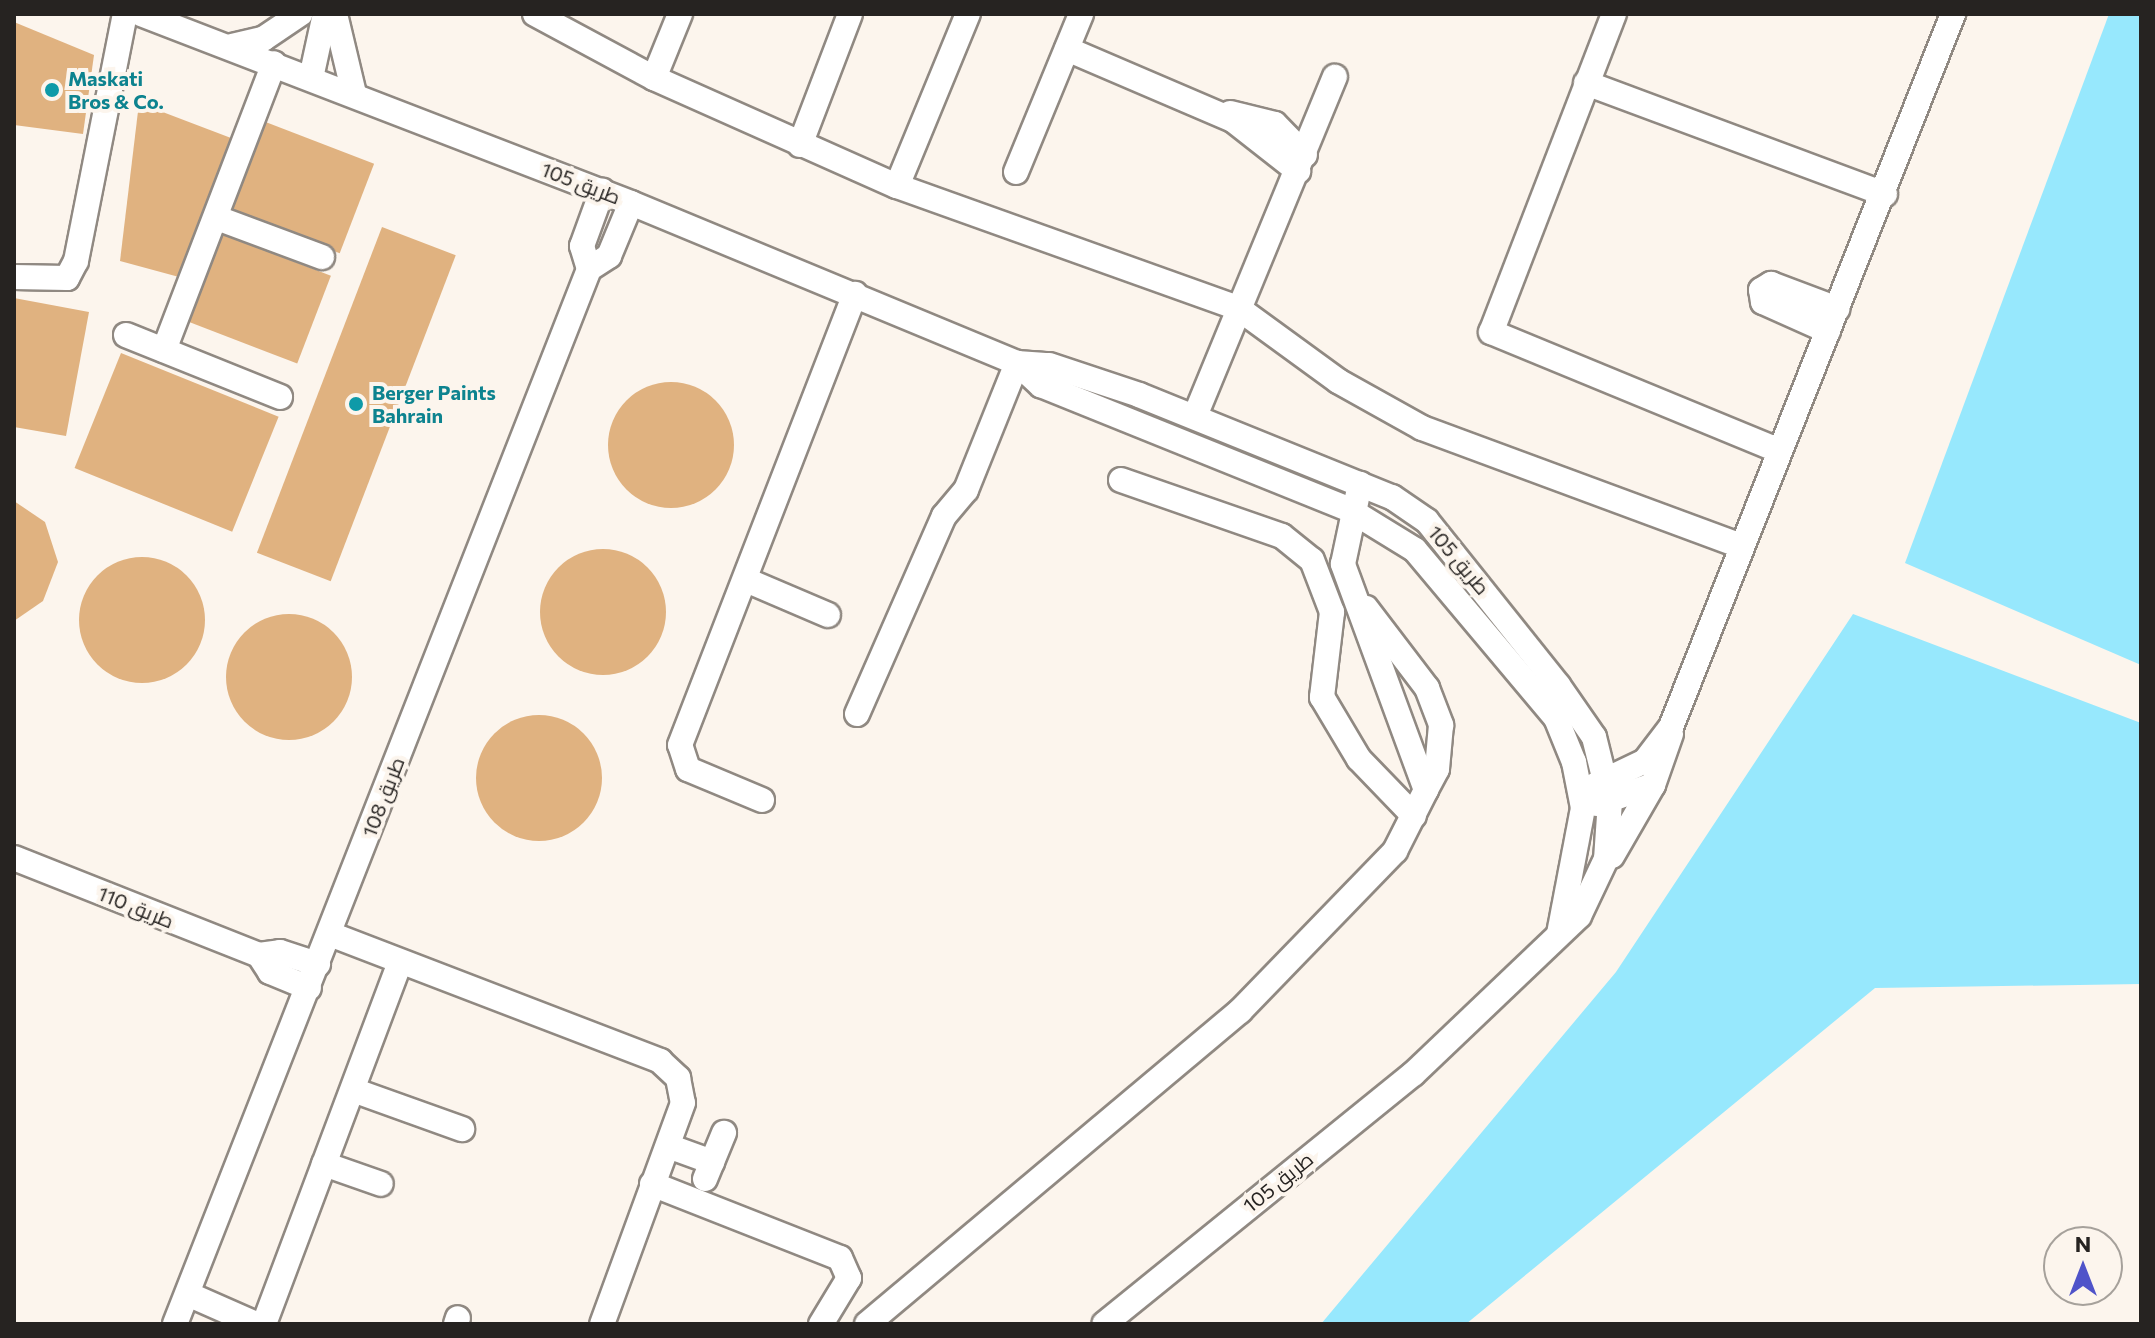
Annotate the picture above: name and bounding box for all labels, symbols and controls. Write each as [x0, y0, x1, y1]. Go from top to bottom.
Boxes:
place label: Maskati Bros & Co. [68, 66, 164, 113]
marker: Maskati Bros & Co. [43, 81, 61, 99]
street label: طريق 105 [538, 157, 624, 209]
place label: Berger Paints Bahrain [372, 380, 496, 427]
marker: Berger Paints Bahrain [347, 395, 365, 413]
street label: طريق 105 [1423, 521, 1495, 599]
street label: طريق 108 [357, 754, 409, 840]
street label: طريق 110 [95, 881, 177, 933]
street label: طريق 105 [1238, 1147, 1318, 1217]
north arrow [2043, 1226, 2123, 1306]
text: N [2075, 1230, 2091, 1257]

